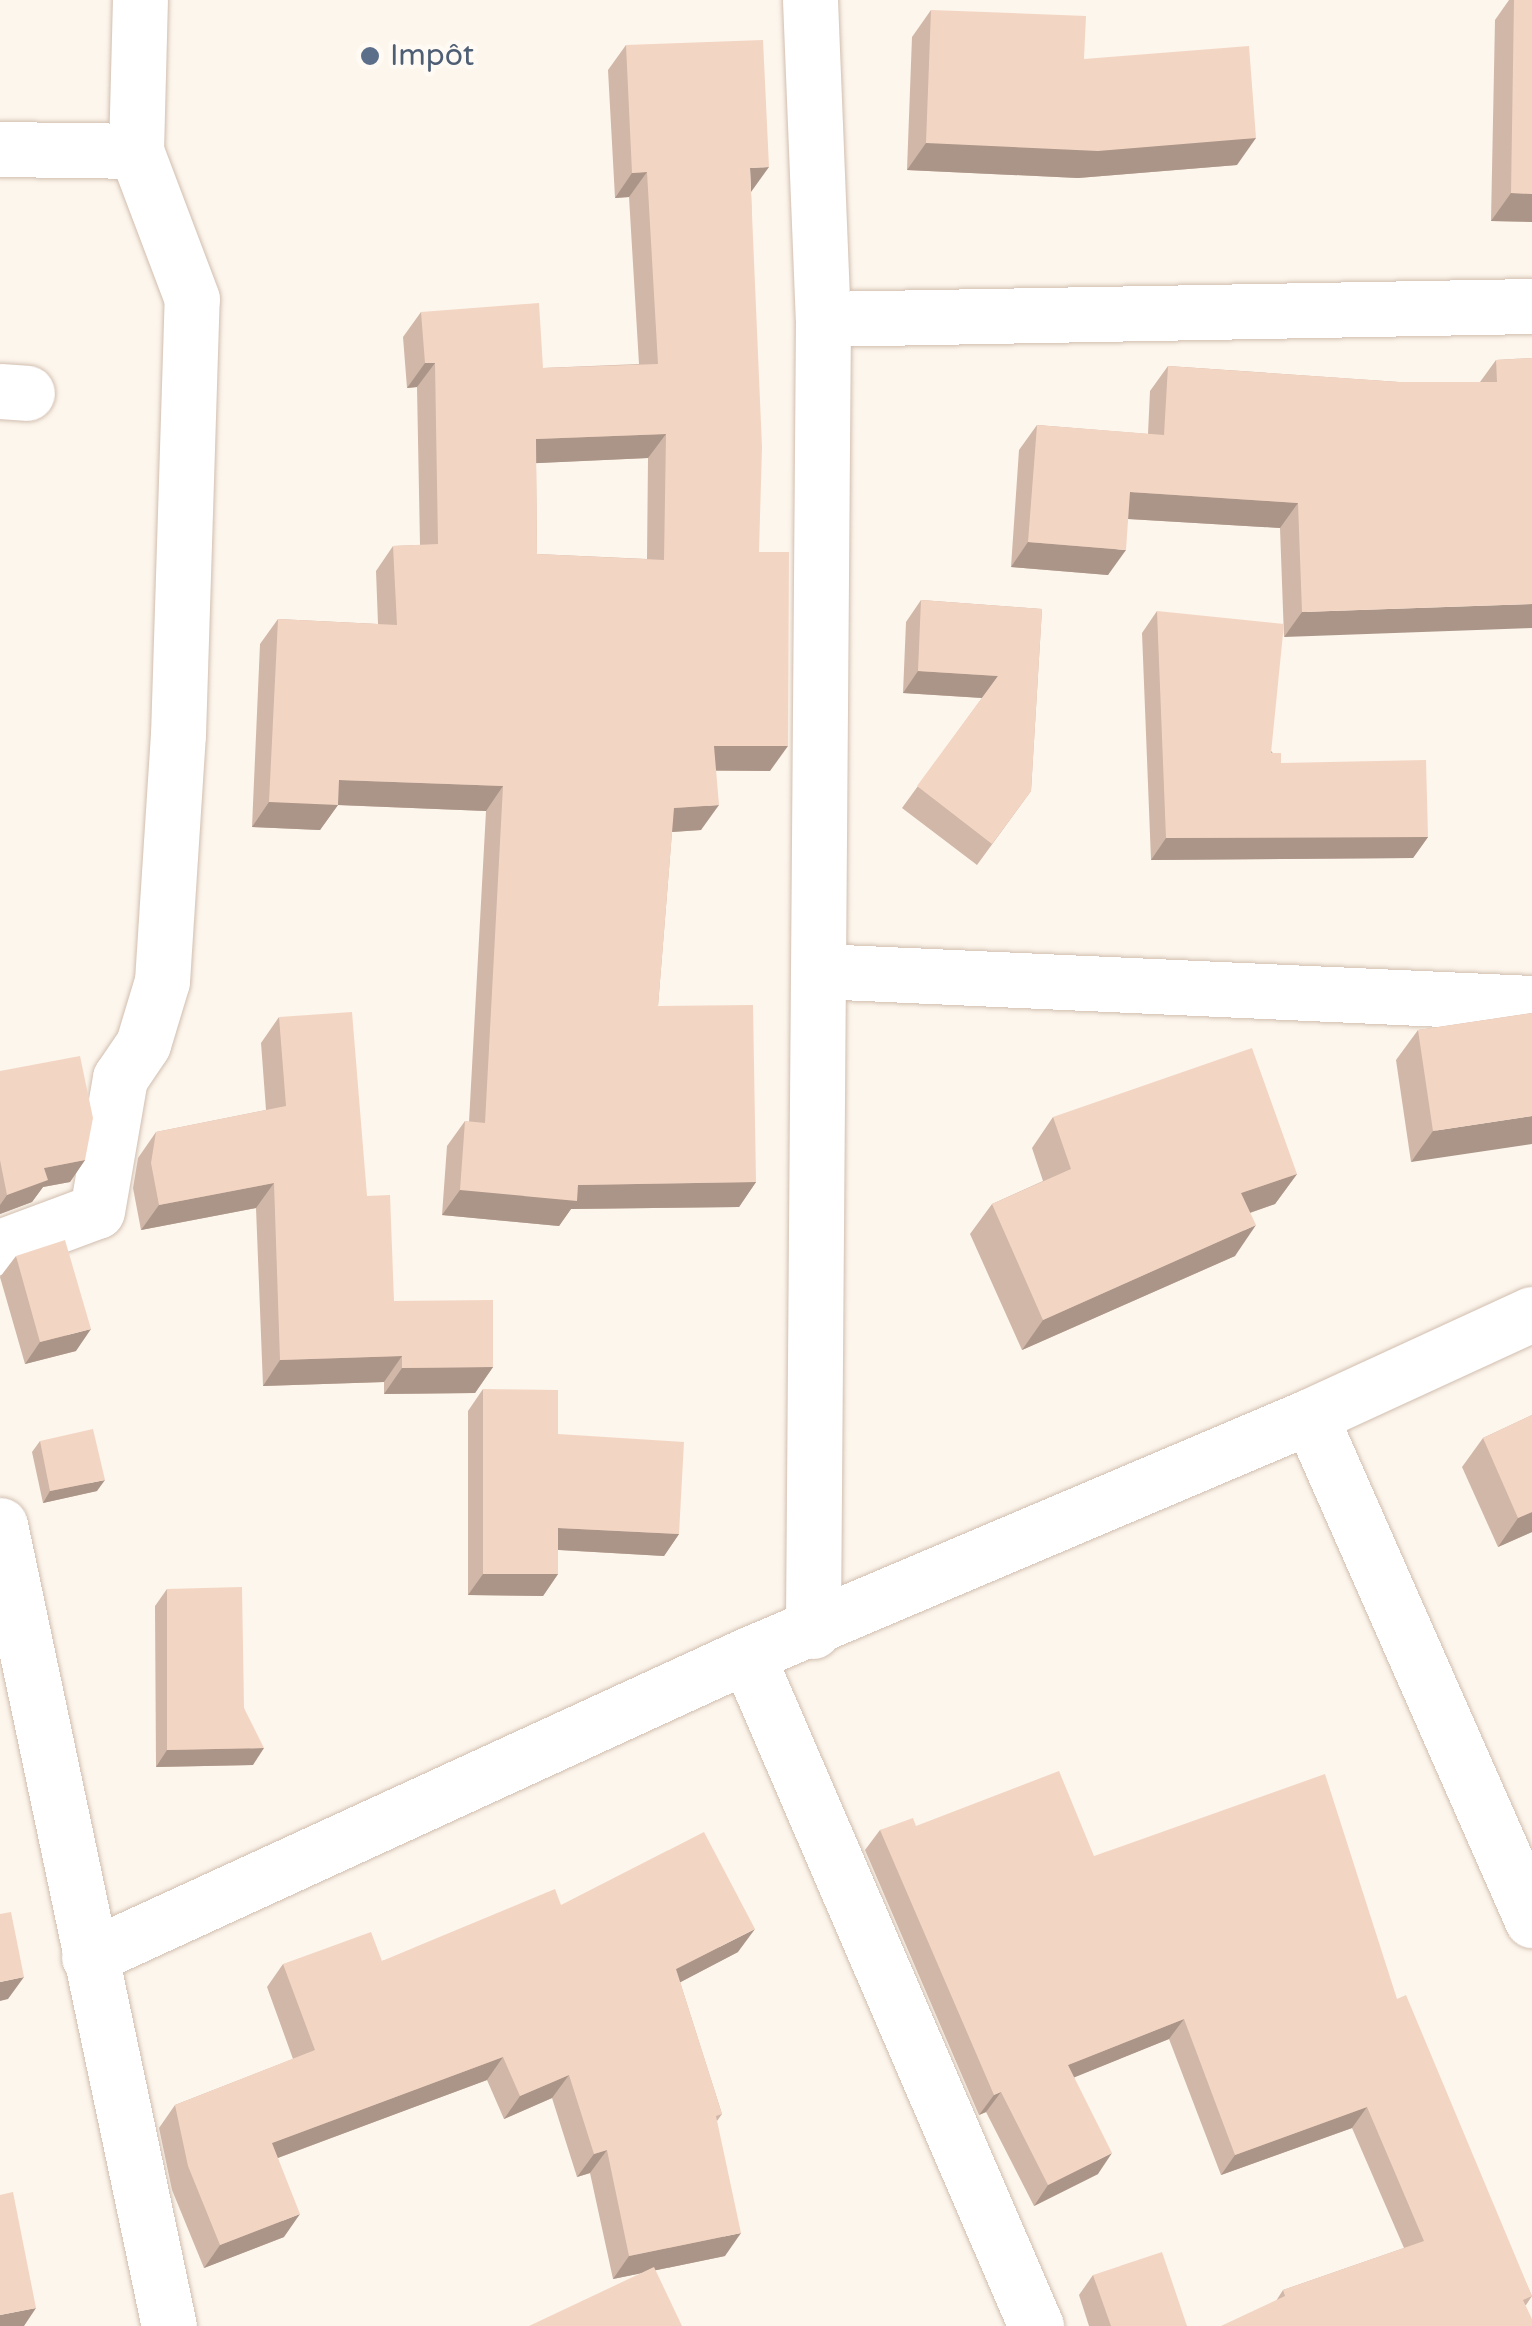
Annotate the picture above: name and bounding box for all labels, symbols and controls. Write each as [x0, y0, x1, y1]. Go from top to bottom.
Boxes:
place label: Impôt [390, 38, 474, 74]
marker: Impôt [359, 45, 381, 67]

